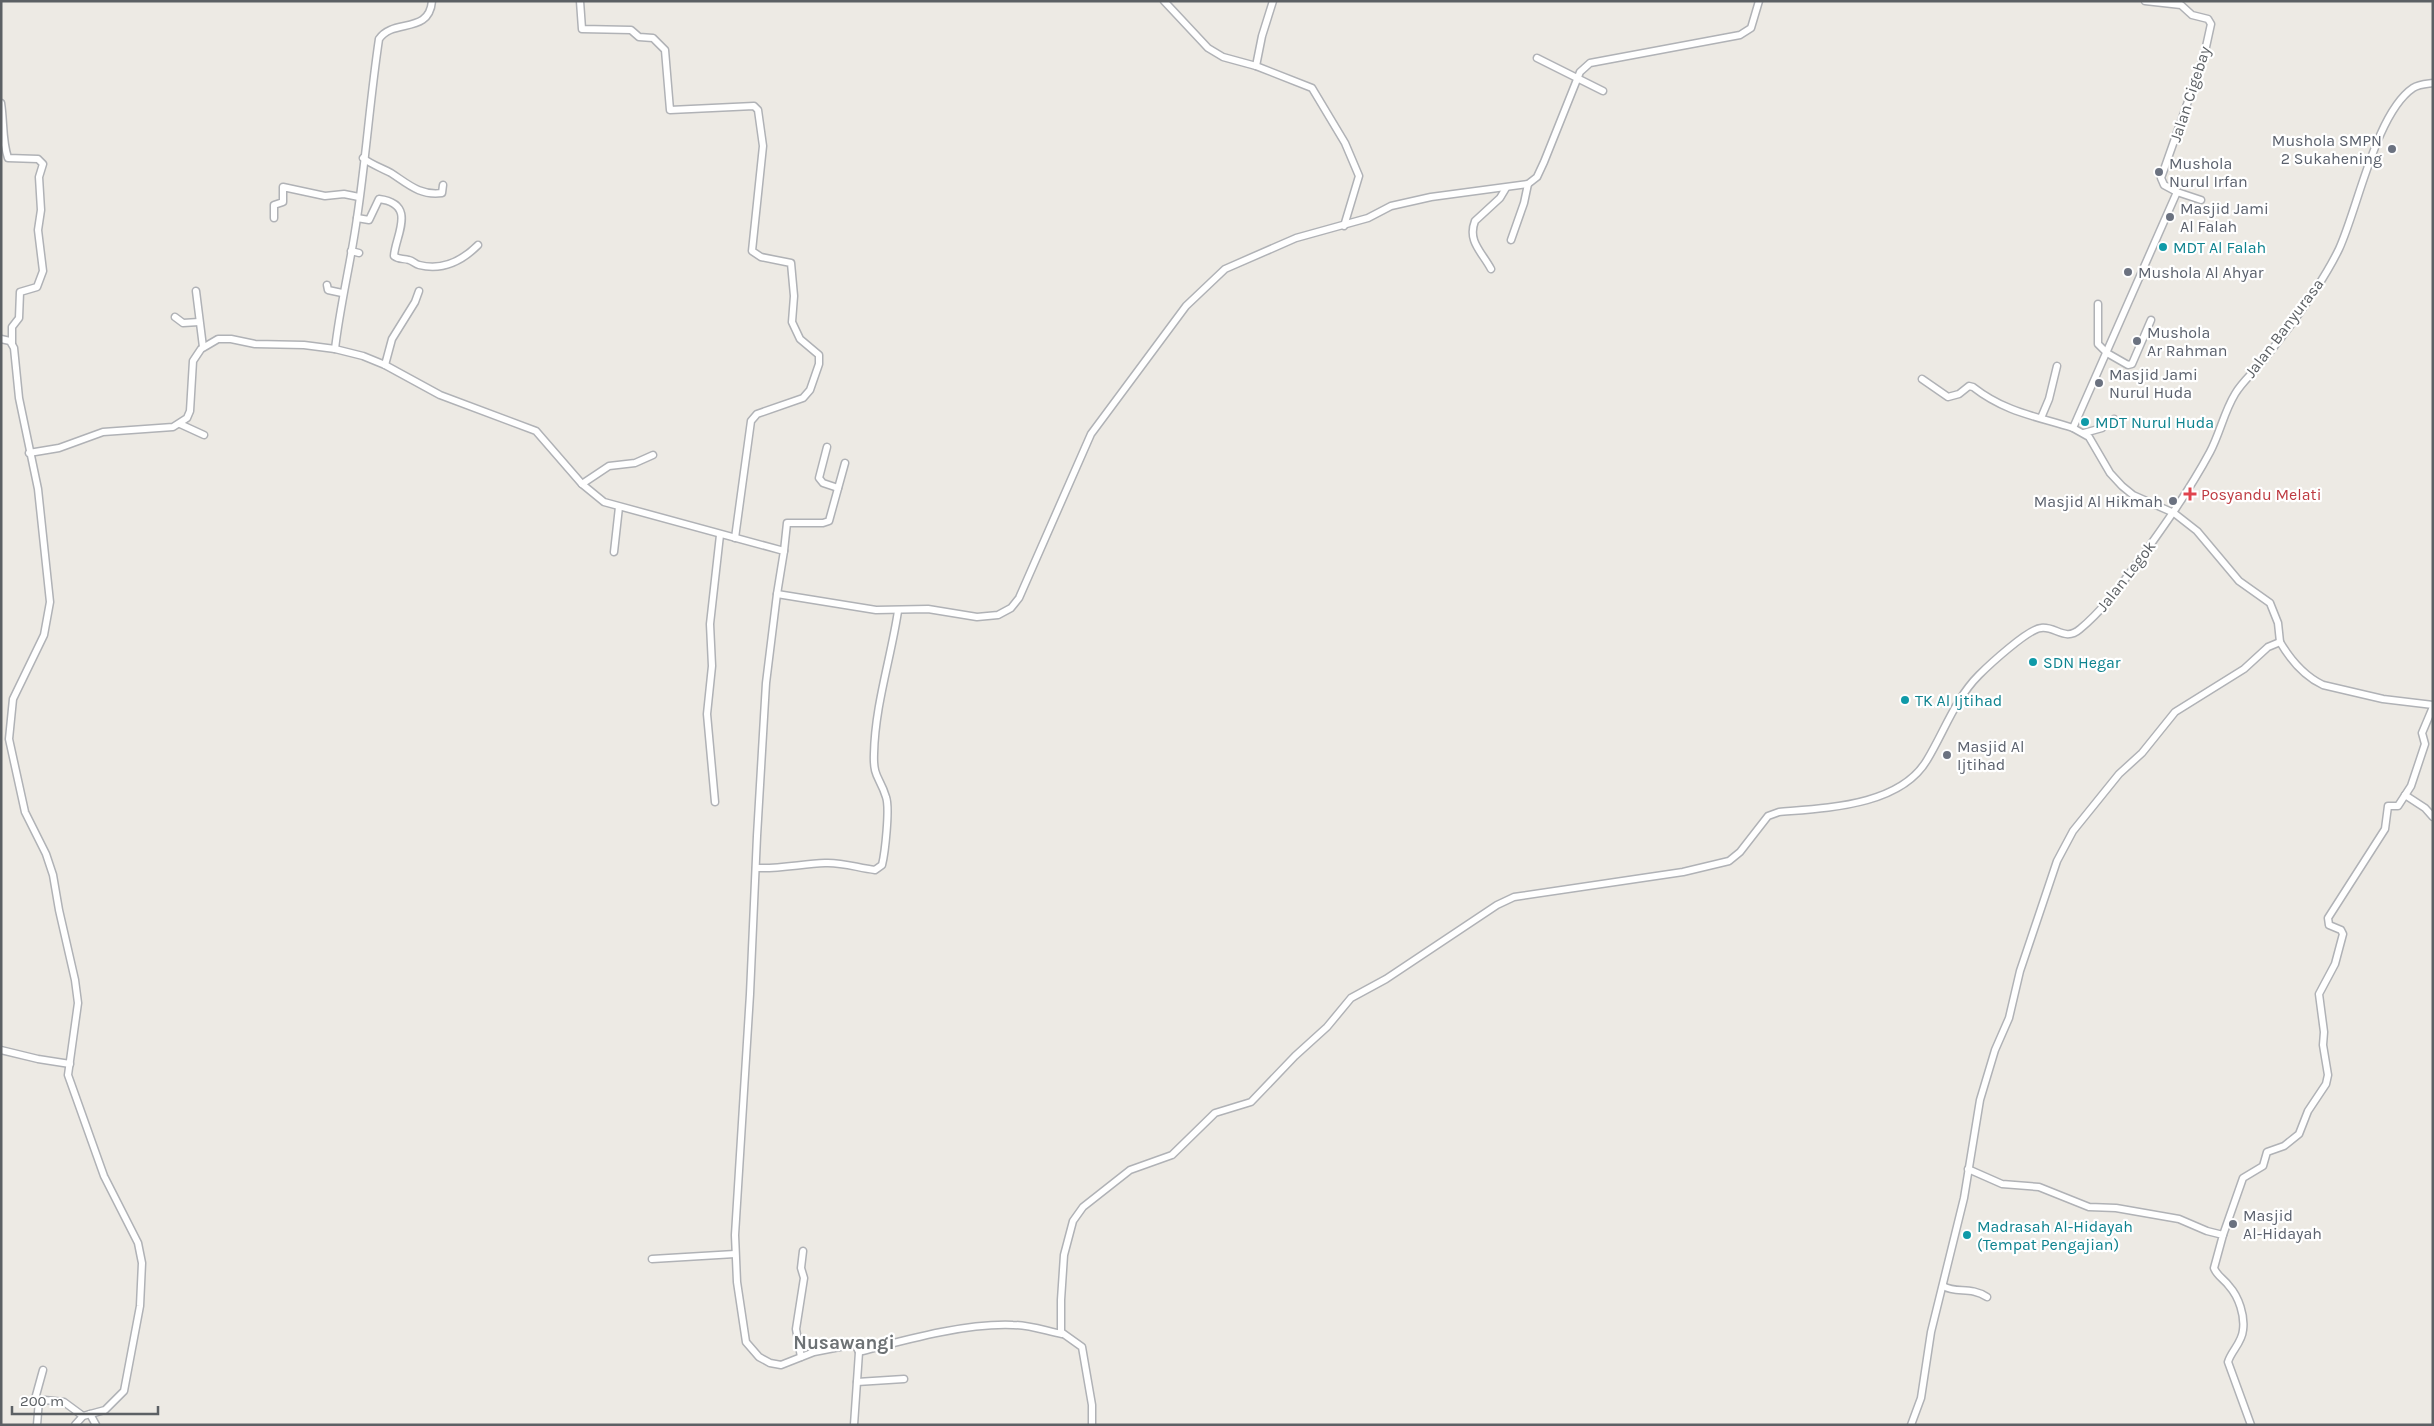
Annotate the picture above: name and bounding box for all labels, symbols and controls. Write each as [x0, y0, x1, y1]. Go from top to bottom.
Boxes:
street label: Jalan Cigebay [2166, 43, 2215, 144]
place label: Mushola SMPN 2 Sukahening [2272, 131, 2382, 168]
marker: Mushola SMPN 2 Sukahening [2386, 143, 2398, 155]
place label: Mushola Nurul Irfan [2169, 154, 2248, 191]
marker: Mushola Nurul Irfan [2153, 166, 2165, 178]
place label: Masjid Jami Al Falah [2180, 199, 2269, 236]
marker: Masjid Jami Al Falah [2164, 211, 2176, 223]
place label: MDT Al Falah [2173, 238, 2266, 257]
marker: MDT Al Falah [2157, 241, 2169, 253]
place label: Mushola Al Ahyar [2138, 263, 2264, 282]
marker: Mushola Al Ahyar [2122, 266, 2134, 278]
street label: Jalan Banyurasa [2240, 275, 2328, 381]
place label: Mushola Ar Rahman [2147, 323, 2227, 360]
marker: Mushola Ar Rahman [2131, 335, 2143, 347]
place label: Masjid Jami Nurul Huda [2109, 365, 2198, 402]
marker: Masjid Jami Nurul Huda [2093, 377, 2105, 389]
place label: MDT Nurul Huda [2095, 413, 2214, 432]
marker: MDT Nurul Huda [2079, 416, 2091, 428]
place label: Posyandu Melati [2201, 485, 2321, 504]
marker: Posyandu Melati [2183, 487, 2197, 501]
place label: Masjid Al Hikmah [2034, 492, 2163, 511]
marker: Masjid Al Hikmah [2167, 495, 2179, 507]
street label: Jalan Legok [2093, 537, 2159, 615]
place label: SDN Hegar [2043, 653, 2121, 672]
marker: SDN Hegar [2027, 656, 2039, 668]
place label: TK Al Ijtihad [1915, 691, 2002, 710]
marker: TK Al Ijtihad [1899, 694, 1911, 706]
place label: Masjid Al Ijtihad [1957, 737, 2025, 774]
marker: Masjid Al Ijtihad [1941, 749, 1953, 761]
place label: Masjid Al-Hidayah [2243, 1206, 2322, 1243]
place label: Madrasah Al-Hidayah (Tempat Pengajian) [1977, 1217, 2133, 1254]
marker: Masjid Al-Hidayah [2227, 1218, 2239, 1230]
marker: Madrasah Al-Hidayah (Tempat Pengajian) [1961, 1229, 1973, 1241]
district label: Nusawangi [793, 1332, 895, 1354]
scale bar [12, 1384, 159, 1416]
text: 200 m [20, 1392, 64, 1410]

